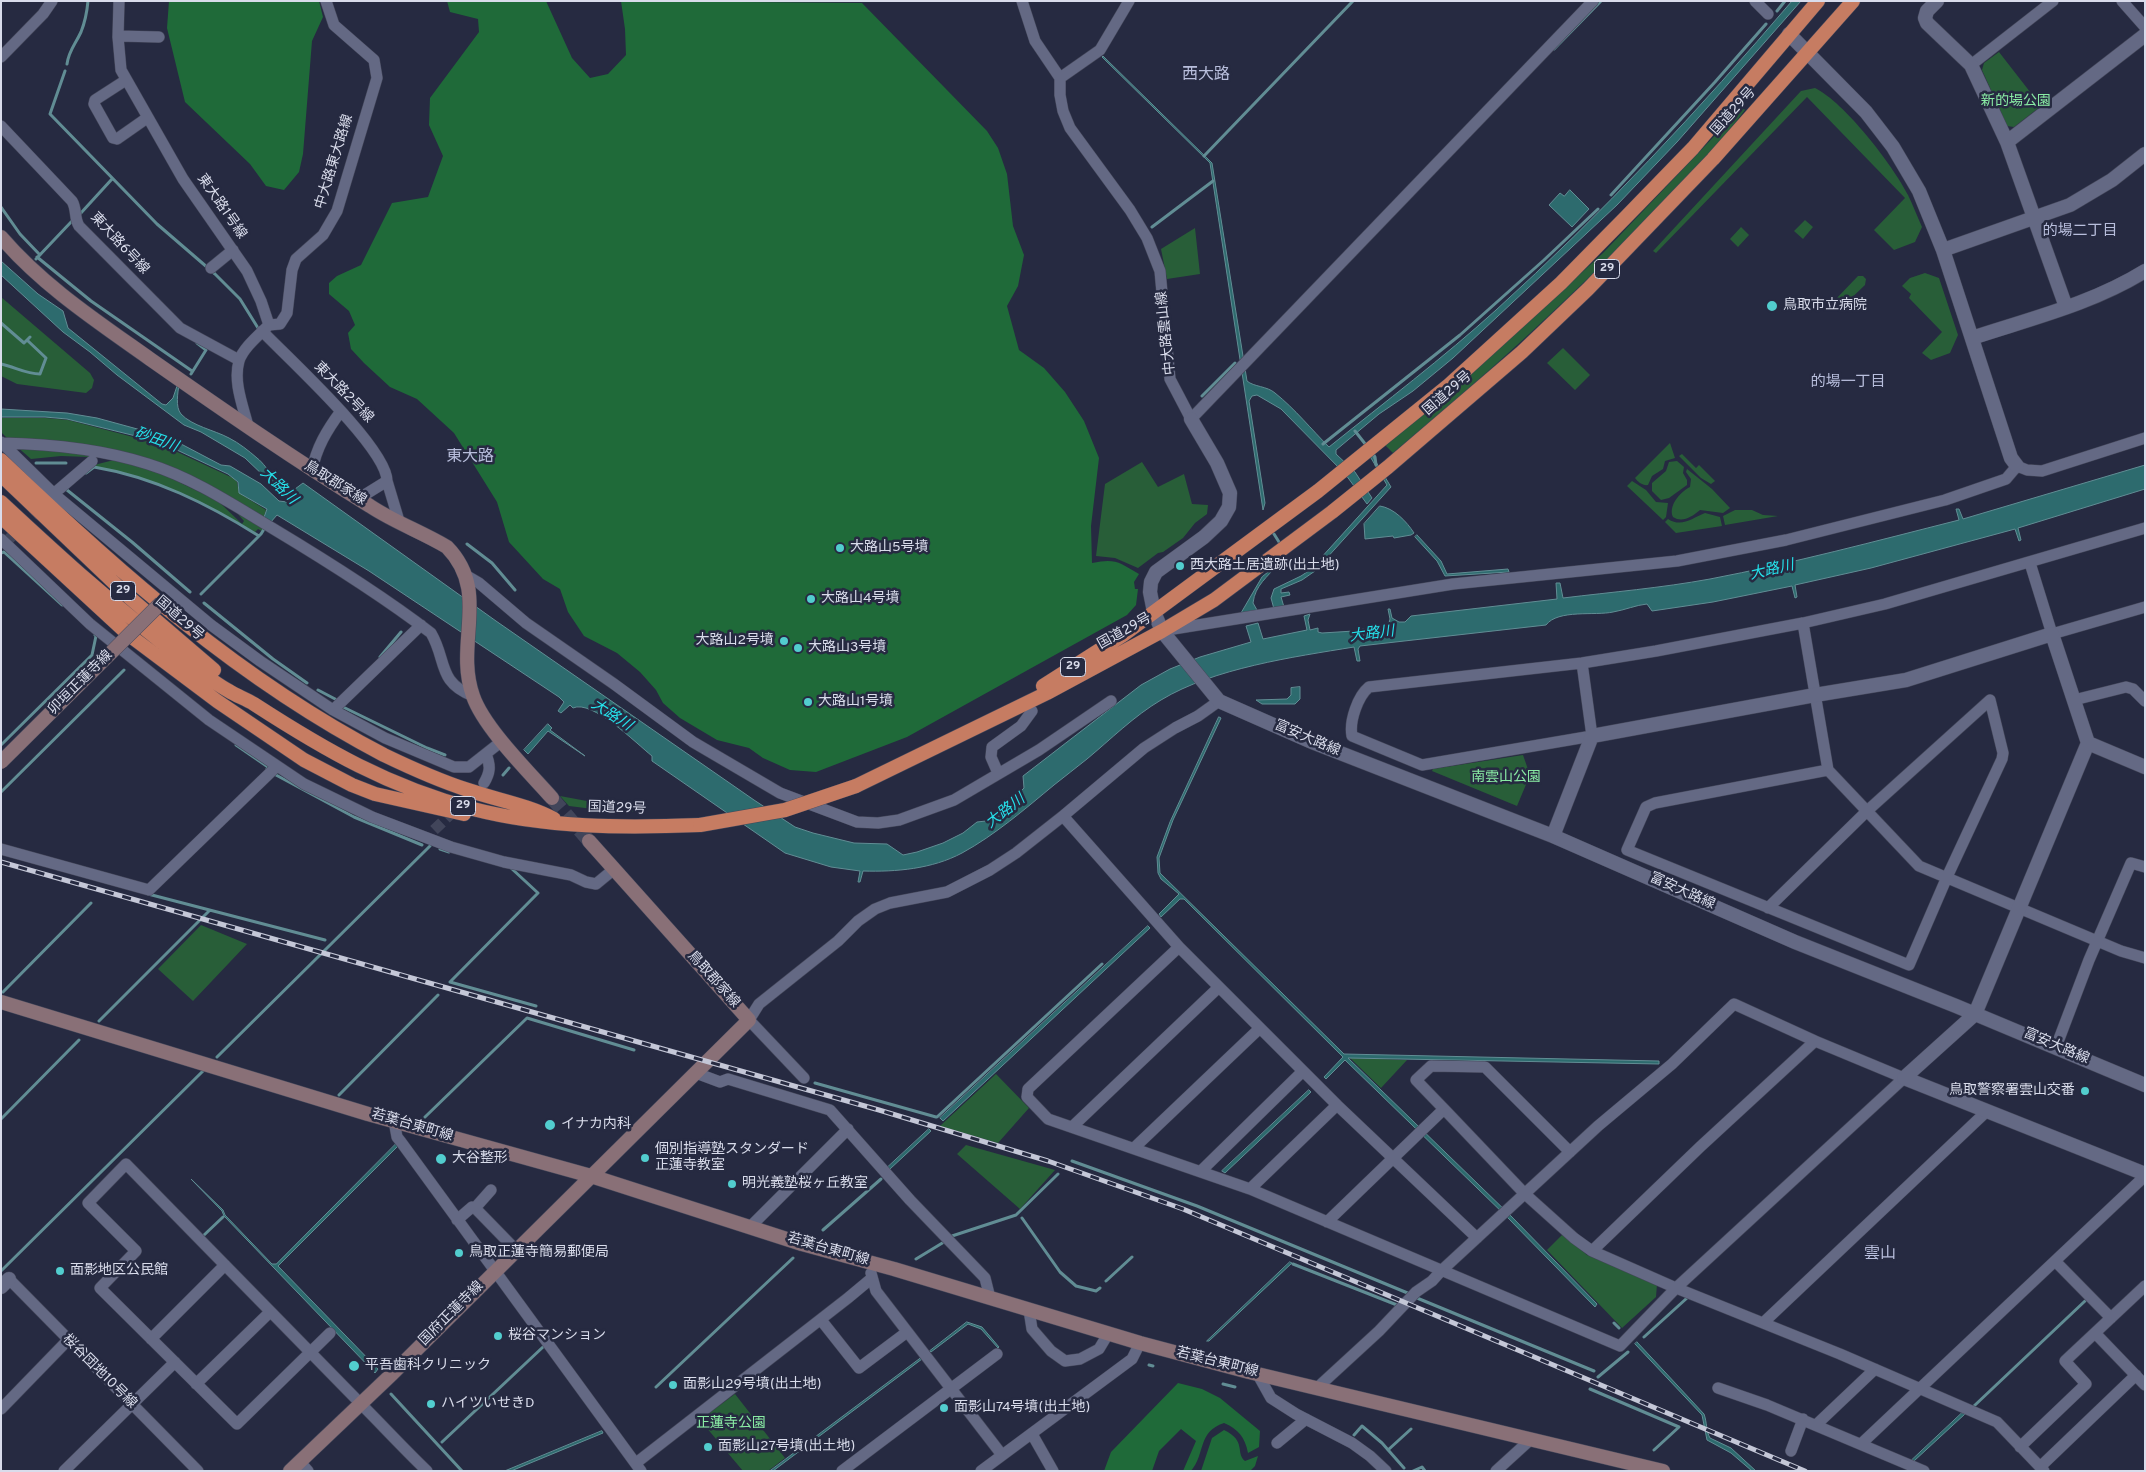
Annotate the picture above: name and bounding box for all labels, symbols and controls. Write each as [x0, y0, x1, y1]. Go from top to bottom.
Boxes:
district label: 西大路 [1182, 66, 1230, 86]
street label: 国道29号 [1708, 84, 1760, 140]
park label: 新的場公園 [1981, 94, 2051, 110]
street label: 中大路東大路線 [313, 113, 357, 211]
street label: 東大路1号線 [193, 171, 249, 243]
street label: 東大路6号線 [86, 210, 152, 278]
district label: 的場二丁目 [2043, 223, 2117, 241]
road number: 29 [1594, 260, 1620, 278]
street label: 中大路雲山線 [1154, 290, 1180, 376]
place label: 鳥取市立病院 [1783, 298, 1867, 314]
marker: 鳥取市立病院 [1765, 299, 1779, 313]
street label: 東大路2号線 [310, 359, 376, 427]
street label: 国道29号 [1420, 368, 1476, 420]
district label: 的場一丁目 [1811, 374, 1885, 392]
water label: 砂田川 [132, 425, 180, 457]
district label: 東大路 [446, 448, 494, 468]
street label: 鳥取郡家線 [301, 458, 369, 510]
water label: 大路川 [256, 465, 300, 509]
place label: 大路山5号墳 [850, 540, 929, 556]
marker: 大路山5号墳 [834, 542, 846, 554]
water label: 大路川 [1748, 557, 1796, 585]
place label: 西大路土居遺跡(出土地) [1190, 558, 1340, 574]
marker: 西大路土居遺跡(出土地) [1174, 560, 1186, 572]
road number: 29 [110, 582, 136, 600]
place label: 大路山4号墳 [821, 591, 900, 607]
street label: 国道29号 [151, 593, 207, 645]
marker: 大路山4号墳 [805, 593, 817, 605]
street label: 国道29号 [1095, 610, 1155, 654]
water label: 大路川 [1349, 623, 1395, 647]
place label: 大路山2号墳 [695, 633, 774, 649]
marker: 大路山2号墳 [778, 635, 790, 647]
place label: 大路山3号墳 [808, 640, 886, 656]
marker: 大路山3号墳 [792, 642, 804, 654]
street label: 卯垣正蓮寺線 [45, 647, 117, 719]
road number: 29 [1060, 658, 1086, 676]
place label: 大路山1号墳 [818, 694, 893, 710]
water label: 大路川 [587, 696, 635, 736]
marker: 大路山1号墳 [802, 696, 814, 708]
street label: 富安大路線 [1272, 718, 1342, 760]
park label: 南雲山公園 [1471, 770, 1541, 786]
water label: 大路川 [983, 791, 1029, 833]
road number: 29 [450, 796, 476, 816]
street label: 国道29号 [587, 800, 647, 818]
street label: 富安大路線 [1647, 870, 1717, 914]
street label: 鳥取郡家線 [683, 948, 743, 1012]
street label: 富安大路線 [2021, 1026, 2091, 1068]
place label: 鳥取警察署雲山交番 [1949, 1083, 2075, 1099]
marker: 鳥取警察署雲山交番 [2079, 1085, 2091, 1097]
street label: 若葉台東町線 [369, 1106, 455, 1146]
place label: イナカ内科 [561, 1117, 631, 1133]
marker: イナカ内科 [543, 1118, 557, 1132]
place label: 個別指導塾スタンダード 正蓮寺教室 [655, 1142, 809, 1174]
place label: 大谷整形 [452, 1151, 508, 1167]
marker: 大谷整形 [434, 1152, 448, 1166]
marker: 個別指導塾スタンダード 正蓮寺教室 [639, 1152, 651, 1164]
place label: 明光義塾桜ヶ丘教室 [742, 1176, 868, 1192]
marker: 明光義塾桜ヶ丘教室 [726, 1178, 738, 1190]
street label: 若葉台東町線 [785, 1230, 871, 1270]
place label: 鳥取正蓮寺簡易郵便局 [469, 1245, 609, 1261]
district label: 雲山 [1864, 1245, 1896, 1265]
marker: 鳥取正蓮寺簡易郵便局 [453, 1247, 465, 1259]
place label: 面影地区公民館 [70, 1263, 168, 1279]
marker: 面影地区公民館 [54, 1265, 66, 1277]
street label: 国府正蓮寺線 [416, 1278, 488, 1350]
place label: 桜谷マンション [508, 1328, 606, 1344]
marker: 桜谷マンション [492, 1330, 504, 1342]
street label: 桜谷団地10号線 [58, 1331, 140, 1413]
street label: 若葉台東町線 [1174, 1345, 1260, 1381]
place label: 平吾歯科クリニック [365, 1358, 491, 1374]
marker: 平吾歯科クリニック [347, 1359, 361, 1373]
place label: 面影山29号墳(出土地) [683, 1377, 822, 1393]
marker: 面影山29号墳(出土地) [667, 1379, 679, 1391]
place label: ハイツいせきD [441, 1396, 535, 1412]
marker: ハイツいせきD [425, 1398, 437, 1410]
place label: 面影山74号墳(出土地) [954, 1400, 1090, 1416]
marker: 面影山74号墳(出土地) [938, 1402, 950, 1414]
park label: 正蓮寺公園 [696, 1416, 766, 1432]
place label: 面影山27号墳(出土地) [718, 1439, 855, 1455]
marker: 面影山27号墳(出土地) [702, 1441, 714, 1453]

